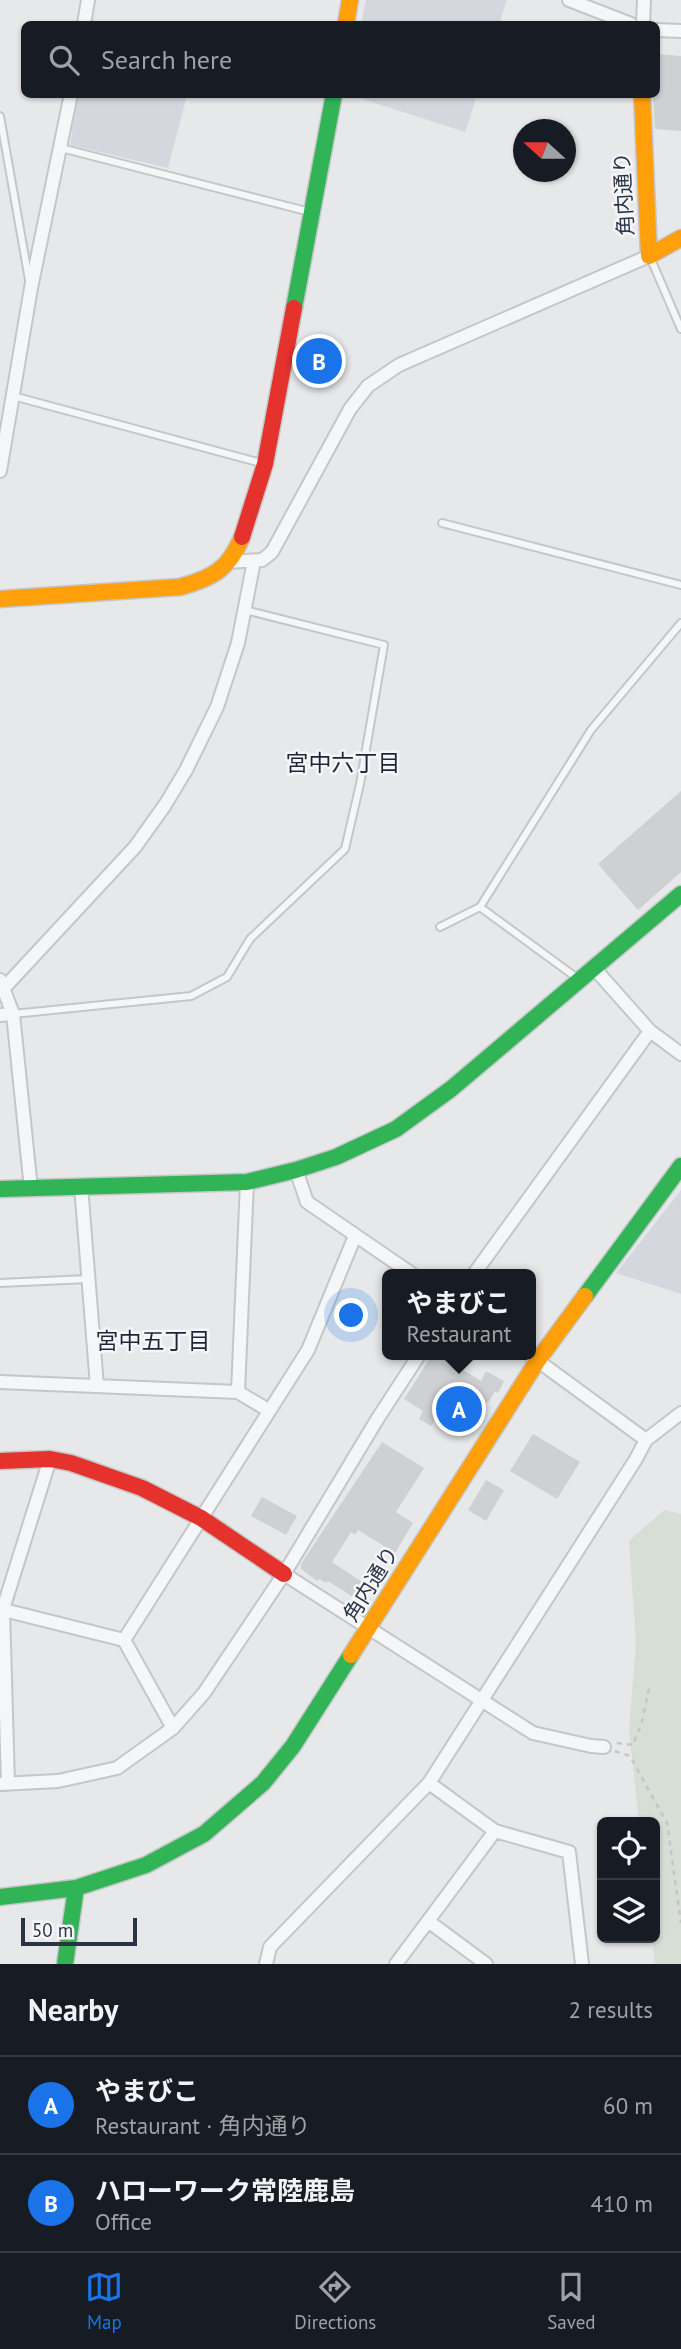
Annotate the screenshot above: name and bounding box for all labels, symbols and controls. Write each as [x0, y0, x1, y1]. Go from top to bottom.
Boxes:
search box [21, 21, 660, 98]
icon: search [45, 41, 83, 79]
text: Search here [101, 43, 232, 76]
north arrow [513, 119, 576, 182]
street label: 角内通り [608, 151, 639, 237]
pin: B [296, 335, 342, 387]
district label: 宮中六丁目 [286, 748, 401, 777]
popup [382, 1269, 536, 1360]
text: やまびこ [406, 1286, 510, 1319]
your location [334, 1298, 368, 1332]
text: Restaurant [406, 1319, 512, 1348]
district label: 宮中五丁目 [96, 1326, 211, 1355]
pin: A [436, 1383, 482, 1435]
street label: 角内通り [337, 1541, 404, 1627]
map controls [597, 1817, 660, 1943]
button: locate [597, 1817, 660, 1880]
button: layers [597, 1880, 660, 1943]
scale bar [21, 1915, 136, 1947]
text: 50 m [32, 1918, 73, 1942]
text: Nearby [28, 1990, 118, 2029]
text: 2 results [569, 1995, 653, 2024]
text: やまびこ [95, 2074, 199, 2107]
text: A [44, 2091, 58, 2120]
text: 60 m [603, 2091, 653, 2120]
text: Restaurant · 角内通り [95, 2111, 311, 2140]
text: ハローワーク常陸鹿島 [95, 2174, 355, 2207]
text: B [44, 2189, 58, 2218]
text: 410 m [591, 2189, 653, 2218]
text: Office [95, 2207, 152, 2236]
tab: Map [85, 2268, 123, 2334]
tab: Directions [294, 2268, 376, 2334]
tab: Saved [547, 2268, 596, 2334]

